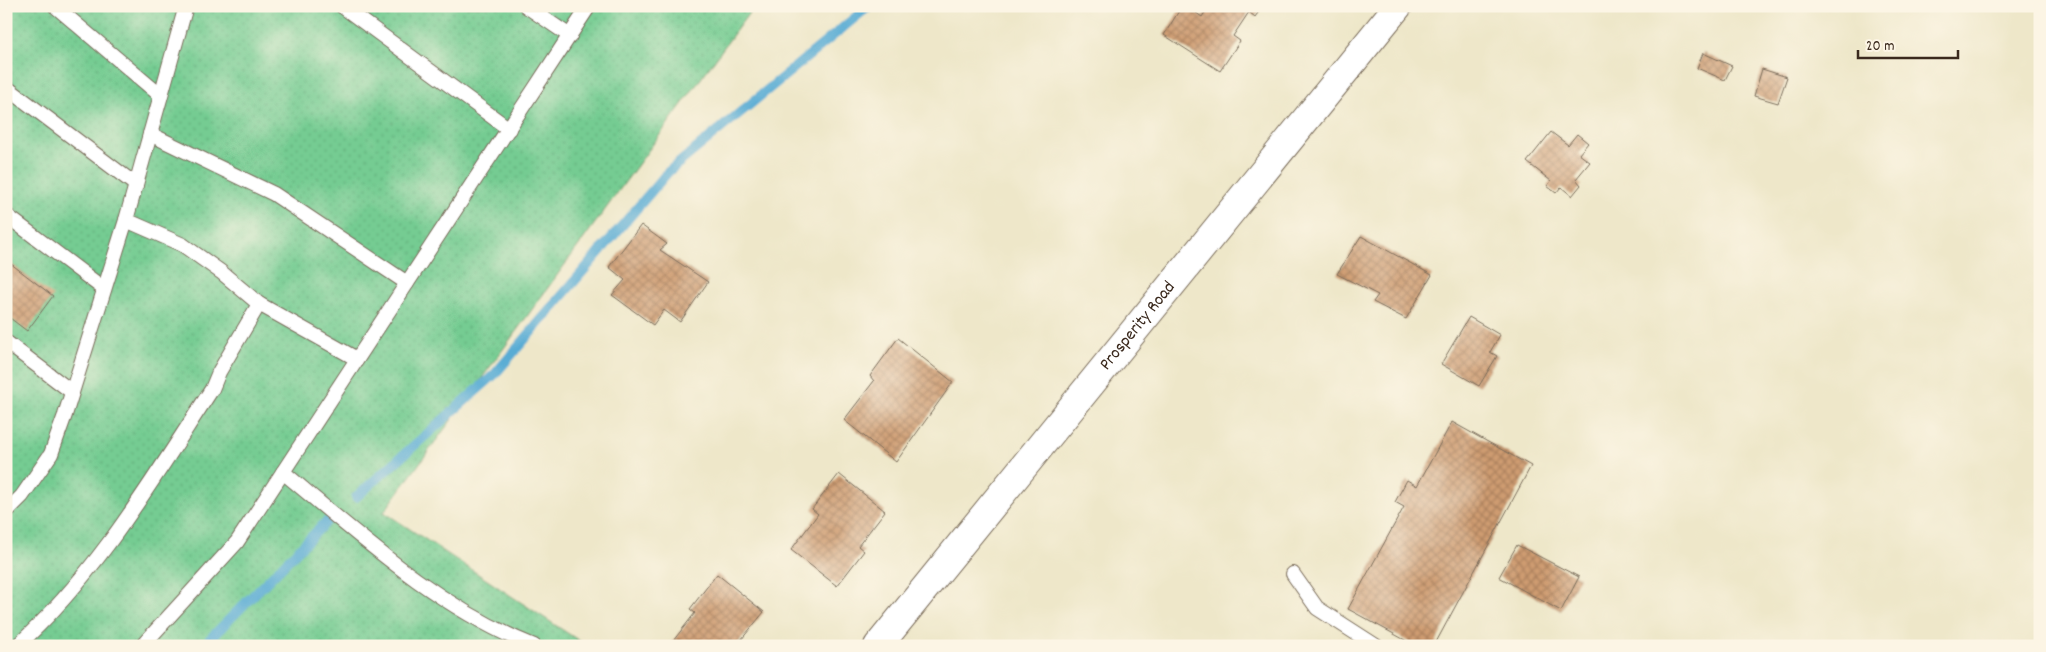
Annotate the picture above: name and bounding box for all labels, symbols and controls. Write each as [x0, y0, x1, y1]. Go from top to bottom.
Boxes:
scale bar [1858, 28, 1958, 60]
text: 20 m [1866, 36, 1894, 58]
street label: Prosperity Road [1094, 276, 1182, 376]

